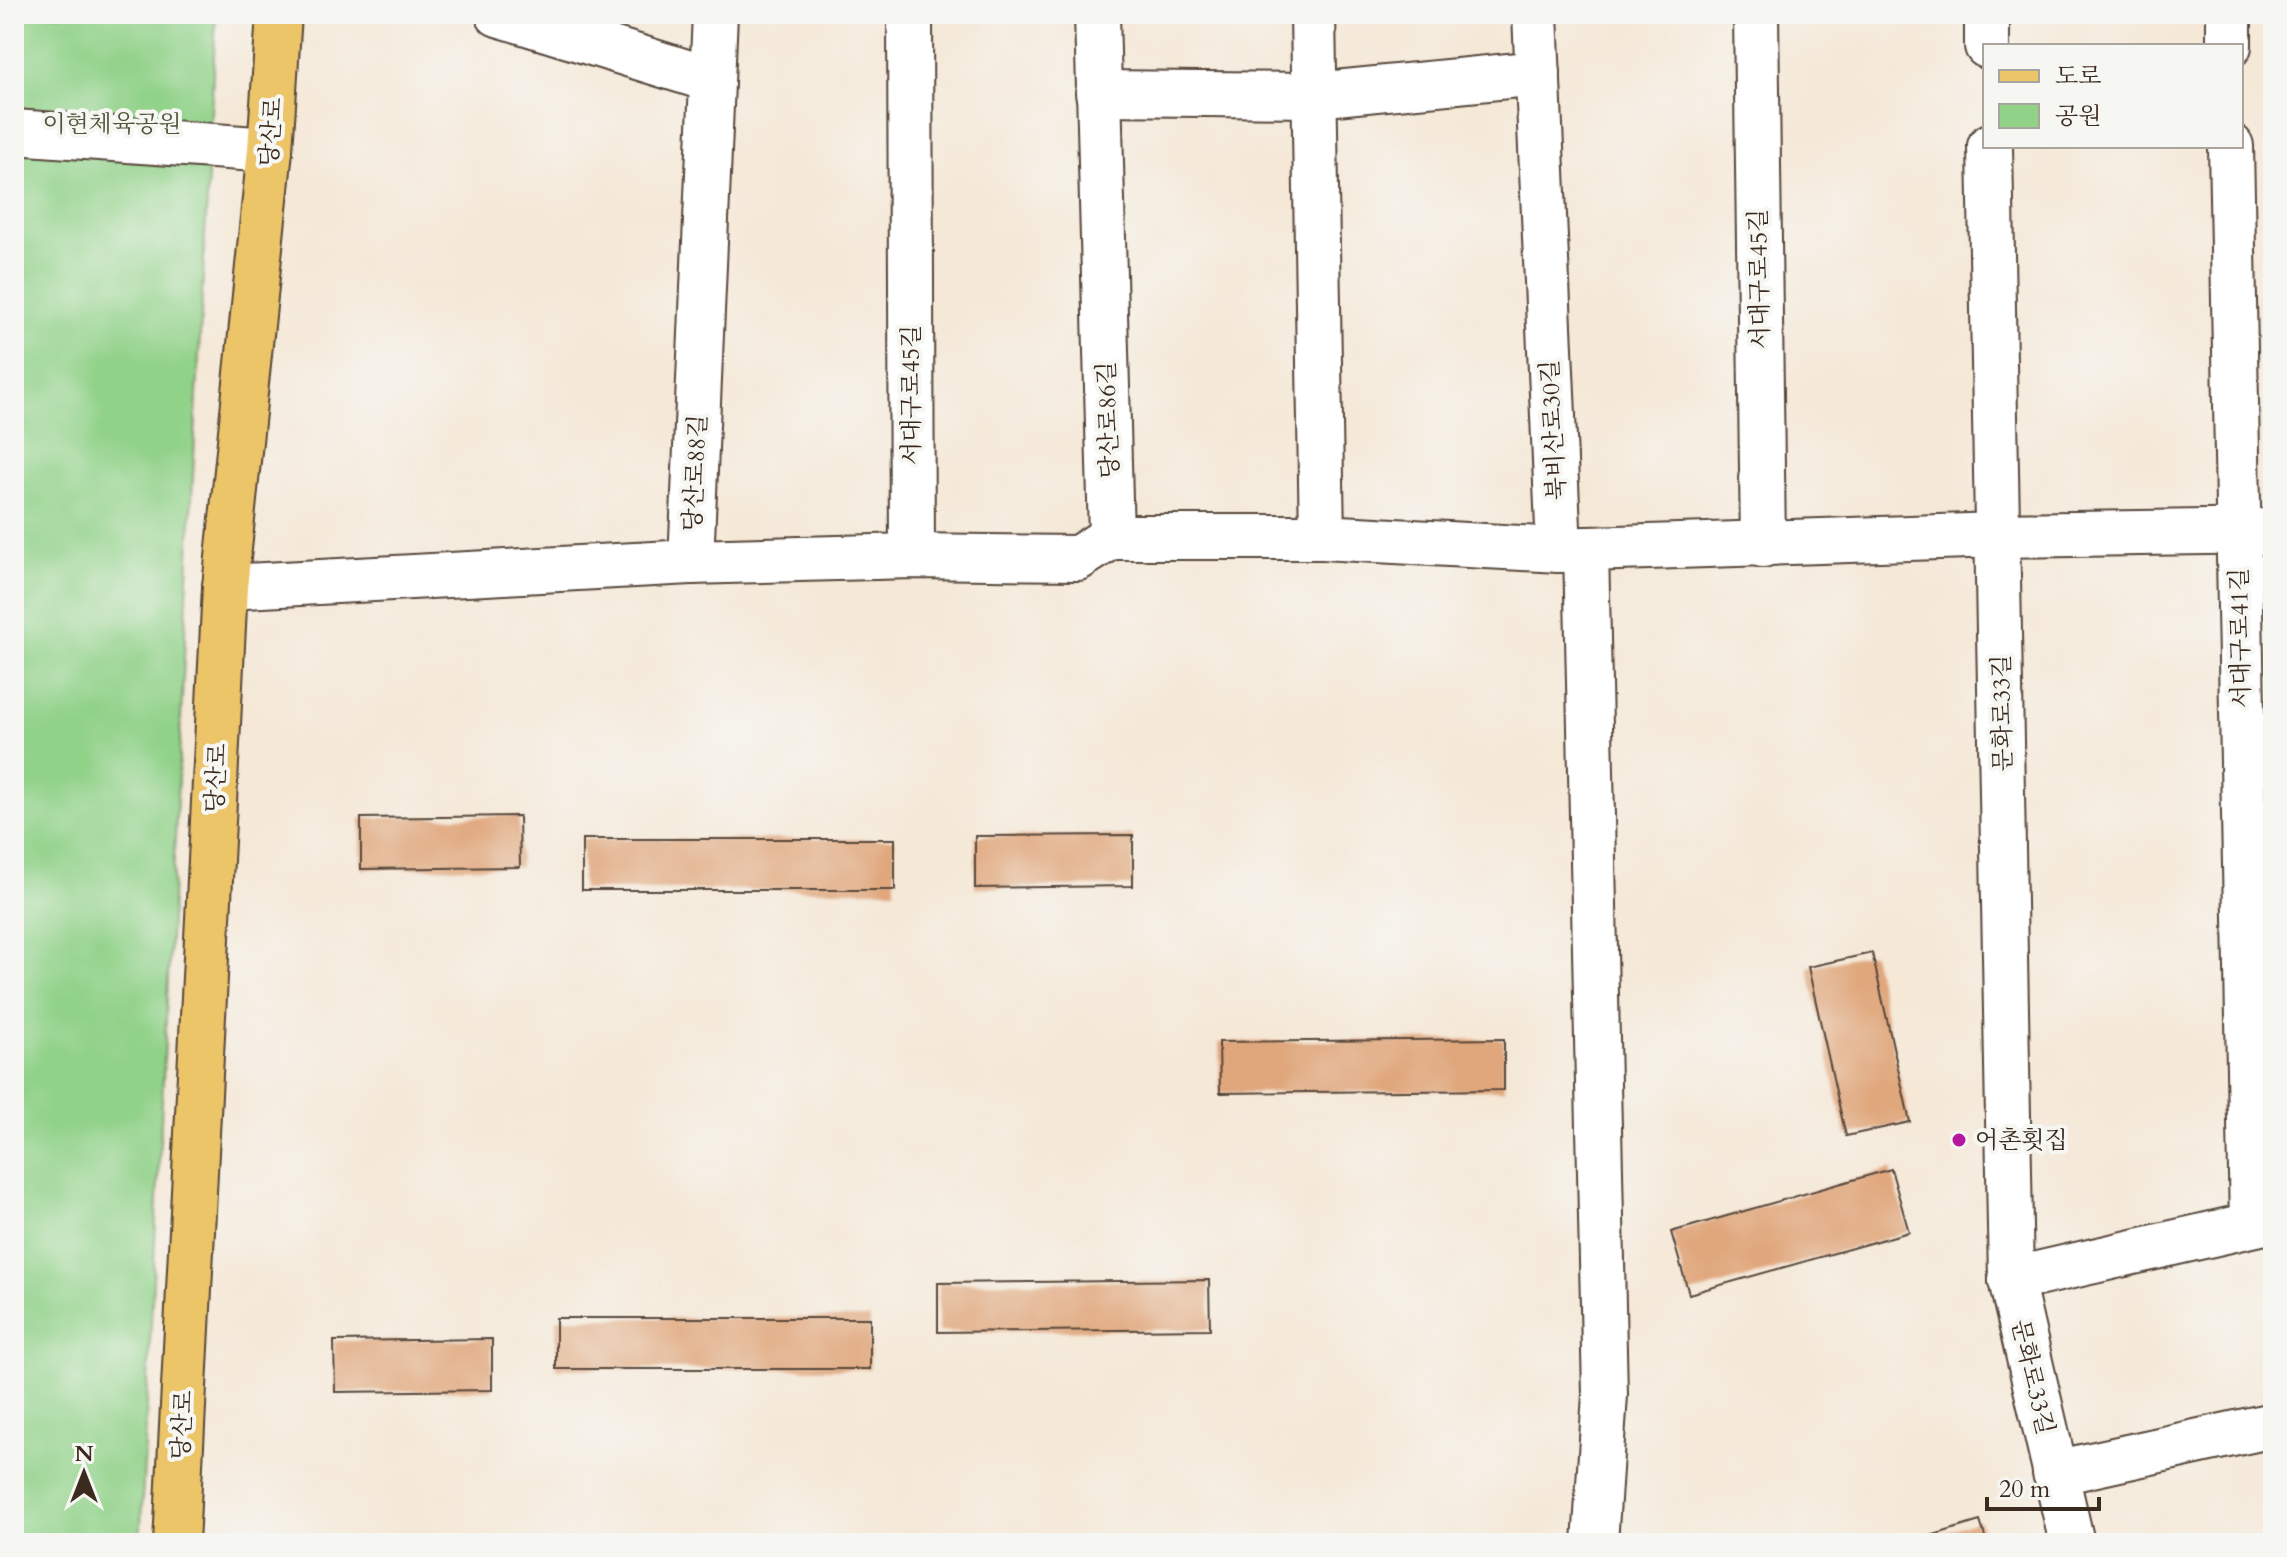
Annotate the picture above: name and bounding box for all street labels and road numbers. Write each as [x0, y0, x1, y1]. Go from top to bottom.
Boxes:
street label: 당산로 [253, 96, 290, 168]
street label: 서대구로45길 [1742, 208, 1777, 350]
street label: 서대구로45길 [895, 325, 928, 465]
street label: 북비산로30길 [1533, 359, 1574, 501]
street label: 당산로86길 [1090, 361, 1127, 479]
street label: 당산로88길 [676, 414, 715, 532]
street label: 서대구로41길 [2223, 567, 2258, 709]
street label: 문화로33길 [1985, 654, 2020, 772]
street label: 당산로 [198, 742, 235, 814]
street label: 문화로33길 [2003, 1316, 2062, 1438]
street label: 당산로 [164, 1389, 201, 1461]

